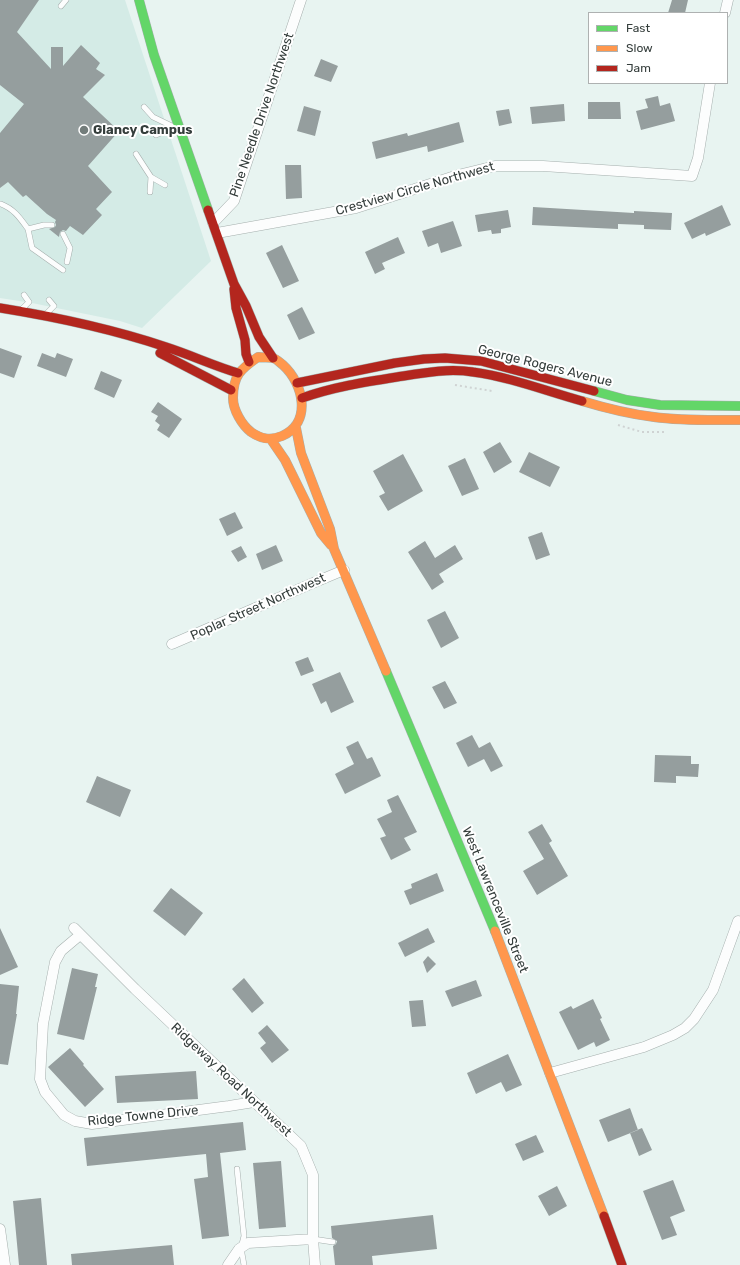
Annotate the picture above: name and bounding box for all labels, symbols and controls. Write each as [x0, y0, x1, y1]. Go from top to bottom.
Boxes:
legend [588, 12, 728, 84]
text: Fast [626, 21, 650, 35]
street label: Pine Needle Drive Northwest [226, 31, 298, 199]
text: Slow [626, 41, 653, 55]
text: Jam [626, 61, 651, 75]
place label: Glancy Campus [93, 122, 192, 138]
marker: Glancy Campus [78, 124, 90, 136]
street label: Crestview Circle Northwest [334, 159, 496, 219]
street label: George Rogers Avenue [476, 342, 614, 390]
street label: Poplar Street Northwest [188, 570, 328, 644]
street label: West Lawrenceville Street [459, 825, 531, 975]
street label: Ridgeway Road Northwest [167, 1020, 295, 1140]
street label: Ridge Towne Drive [87, 1102, 199, 1130]

